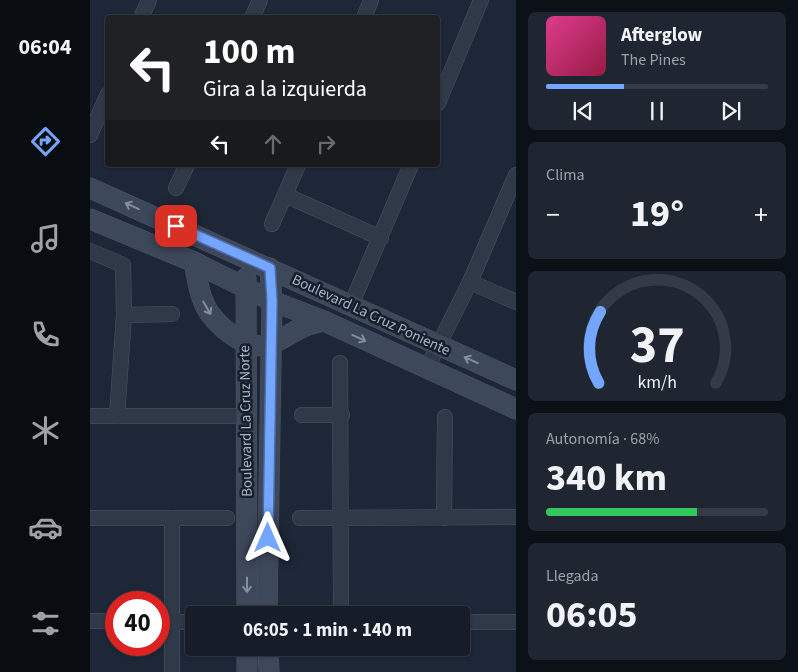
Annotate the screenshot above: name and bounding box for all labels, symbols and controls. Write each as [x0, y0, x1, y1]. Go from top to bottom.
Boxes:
text: Afterglow [621, 22, 702, 49]
text: 100 m [203, 27, 295, 77]
text: 06:04 [18, 31, 72, 63]
icon: left [120, 35, 185, 100]
text: The Pines [621, 49, 686, 71]
text: Gira a la izquierda [203, 73, 367, 105]
icon: previous [569, 97, 597, 125]
icon: pause [643, 97, 671, 125]
icon: next [717, 97, 745, 125]
icon: directions [28, 124, 63, 159]
icon: left [206, 130, 234, 158]
icon: ahead [259, 130, 287, 158]
icon: right [312, 130, 340, 158]
text: Clima [546, 164, 584, 186]
text: 19° [630, 187, 684, 241]
text: − [546, 195, 560, 235]
text: + [754, 195, 768, 235]
one-way arrow [125, 201, 140, 211]
pin [155, 205, 197, 247]
icon: arrive [162, 212, 190, 240]
icon: music [28, 221, 63, 256]
street label: Boulevard La Cruz Poniente [288, 269, 454, 361]
one-way arrow [203, 301, 213, 315]
text: 37 [630, 309, 684, 383]
icon: phone [28, 317, 63, 352]
one-way arrow [351, 333, 366, 343]
street label: Boulevard La Cruz Norte [234, 345, 258, 497]
one-way arrow [464, 355, 479, 365]
text: km/h [637, 370, 677, 395]
icon: climate [28, 413, 63, 448]
text: Autonomía · 68% [546, 428, 659, 450]
text: 340 km [546, 451, 667, 505]
icon: car [28, 510, 63, 545]
position arrow [241, 511, 293, 563]
text: Llegada [546, 565, 598, 587]
one-way arrow [242, 576, 252, 593]
text: 06:05 [546, 588, 638, 642]
speed limit sign: 40 [105, 591, 170, 656]
icon: filters [28, 606, 63, 641]
text: 06:05 · 1 min · 140 m [243, 617, 412, 644]

